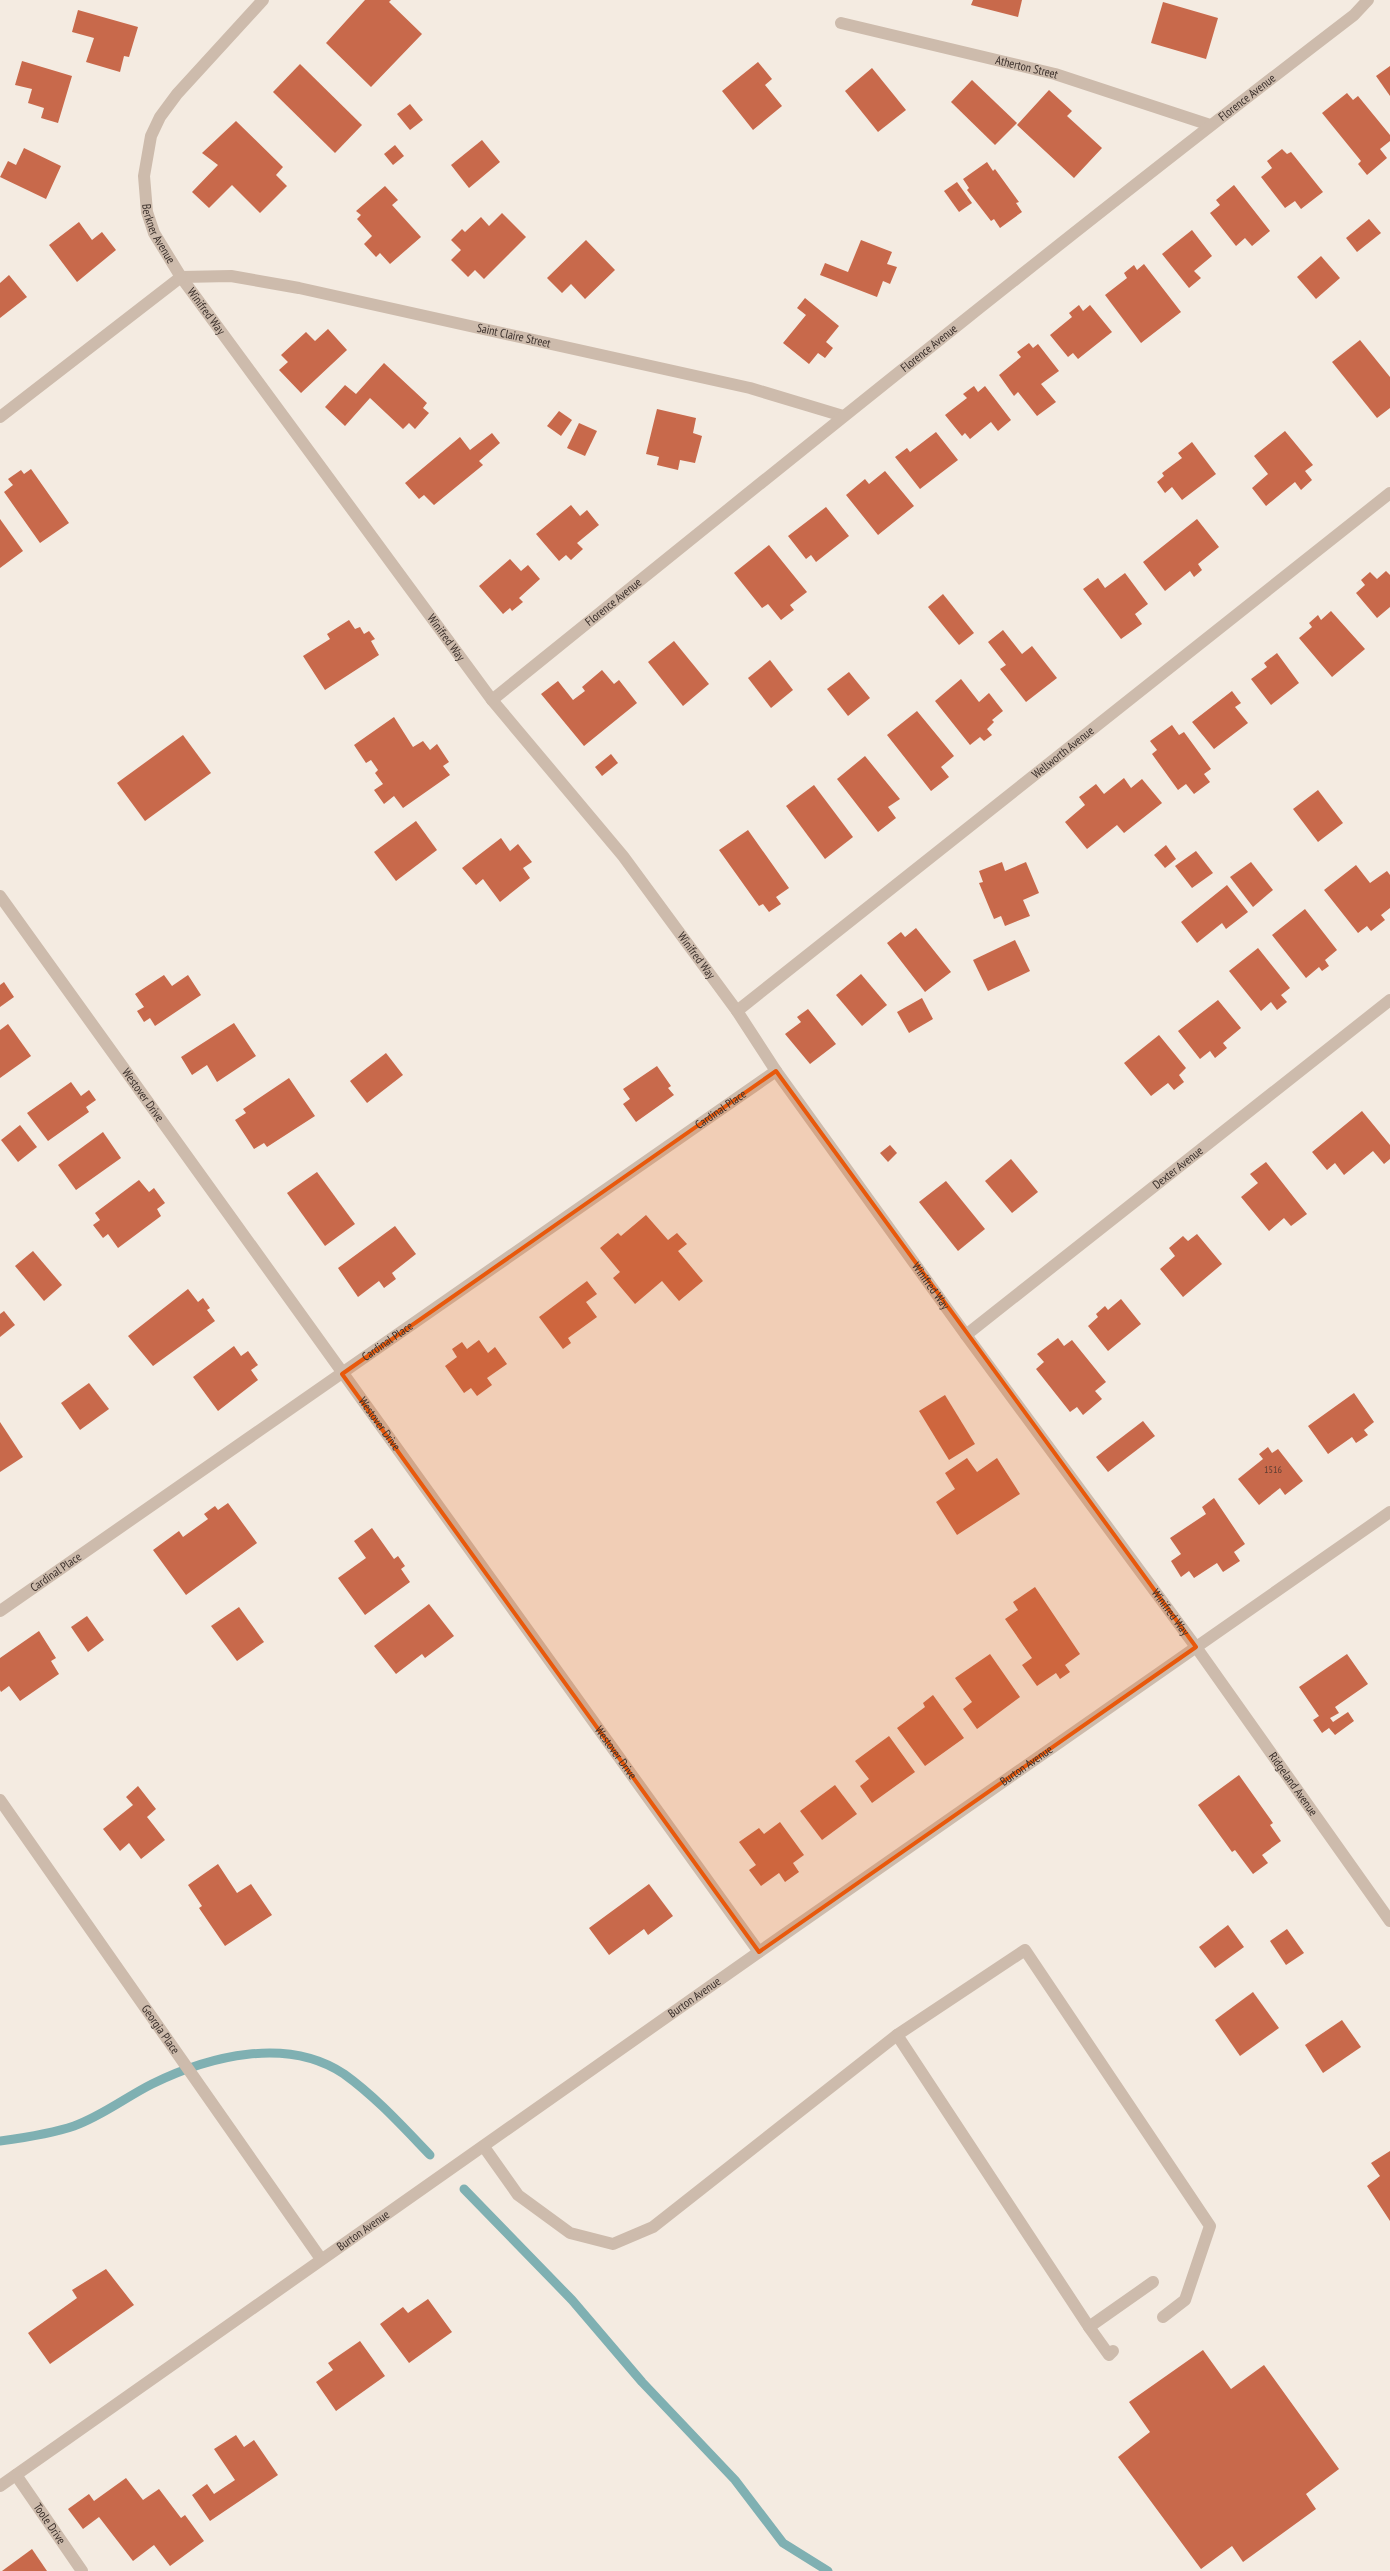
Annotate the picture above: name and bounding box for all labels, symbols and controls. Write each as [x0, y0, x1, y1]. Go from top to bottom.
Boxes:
street label: Atherton Street [994, 52, 1061, 82]
street label: Florence Avenue [1215, 70, 1278, 124]
street label: Berkner Avenue [139, 203, 179, 266]
street label: Winifred Way [184, 285, 229, 338]
street label: Saint Claire Street [476, 320, 553, 351]
street label: Florence Avenue [897, 321, 960, 375]
street label: Florence Avenue [582, 574, 644, 629]
street label: Winifred Way [424, 611, 469, 664]
street label: Wellworth Avenue [1028, 723, 1097, 781]
street label: Winifred Way [675, 929, 719, 982]
street label: Westover Drive [119, 1065, 168, 1124]
street label: Cardinal Place [692, 1086, 749, 1132]
street label: Dexter Avenue [1149, 1143, 1206, 1192]
street label: Winifred Way [909, 1259, 953, 1312]
street label: Cardinal Place [359, 1318, 416, 1364]
street label: Westover Drive [356, 1394, 404, 1453]
house number: 1516 [1264, 1463, 1283, 1476]
street label: Cardinal Place [27, 1549, 84, 1595]
street label: Winifred Way [1149, 1586, 1193, 1639]
street label: Westover Drive [592, 1723, 640, 1782]
street label: Burton Avenue [997, 1742, 1055, 1789]
street label: Ridgeland Avenue [1266, 1749, 1321, 1818]
street label: Burton Avenue [665, 1973, 723, 2021]
street label: Georgia Place [139, 2002, 183, 2057]
street label: Burton Avenue [334, 2206, 392, 2254]
street label: Toole Drive [30, 2500, 69, 2547]

